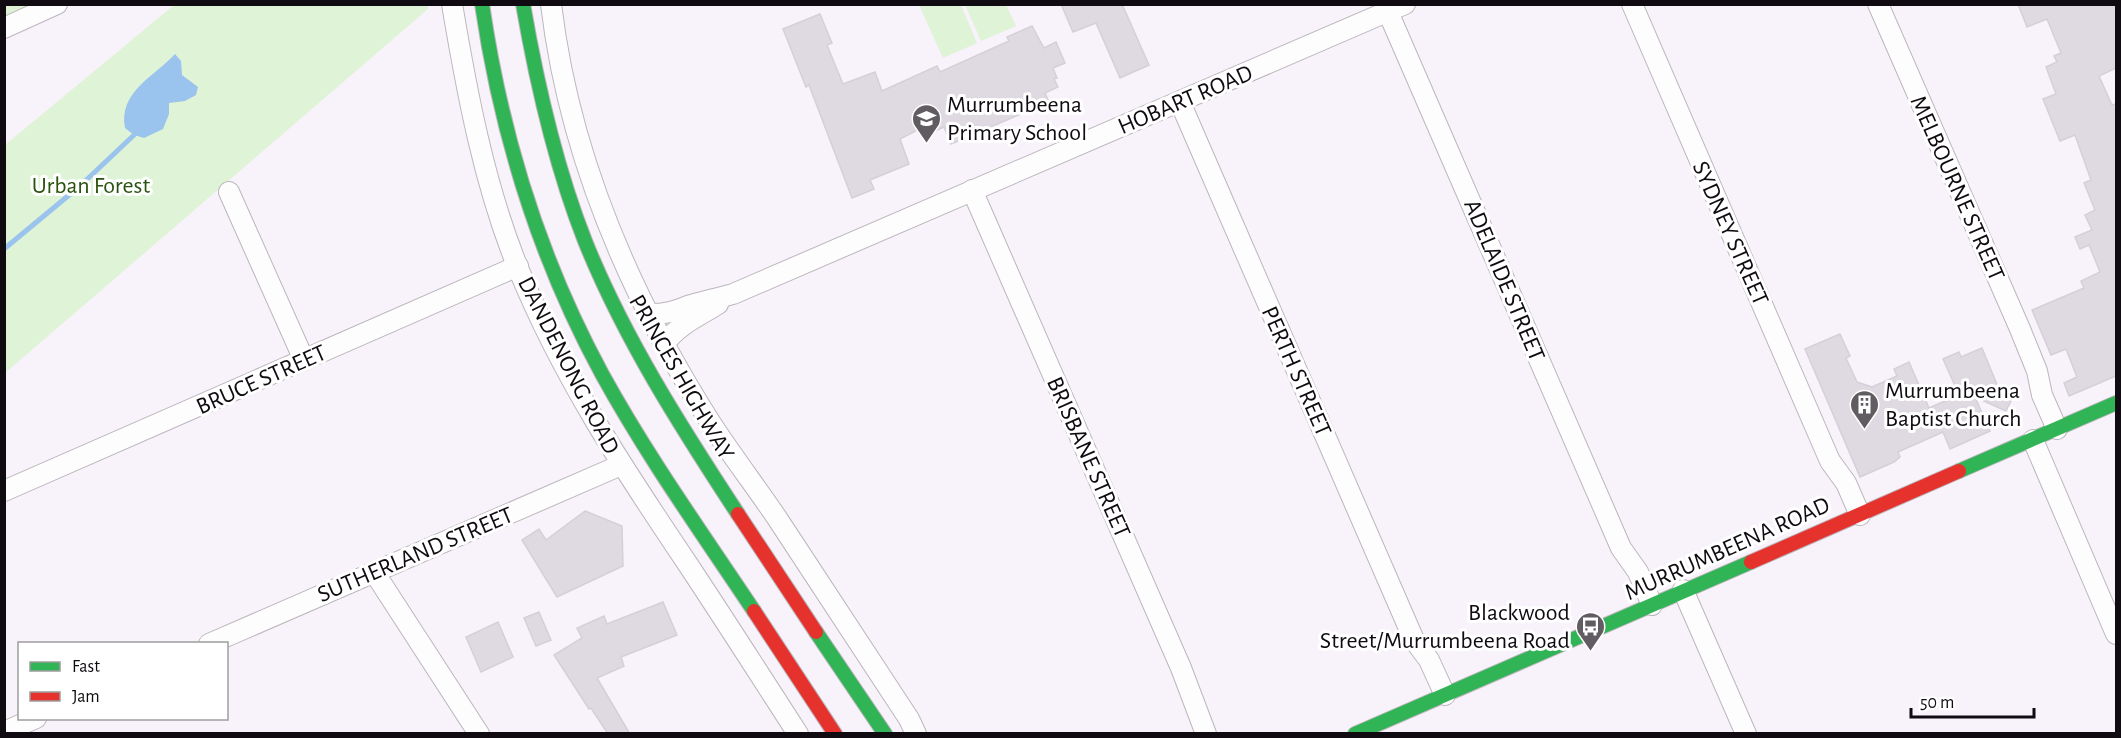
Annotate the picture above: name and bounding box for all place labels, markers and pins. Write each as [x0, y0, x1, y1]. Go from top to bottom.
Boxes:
place label: Murrumbeena Primary School [947, 93, 1087, 145]
school or university icon: Murrumbeena Primary School [910, 102, 942, 144]
place label: Murrumbeena Baptist Church [1885, 379, 2022, 431]
building icon: Murrumbeena Baptist Church [1848, 388, 1880, 430]
place label: Blackwood Street/Murrumbeena Road [1320, 601, 1570, 653]
bus stop icon: Blackwood Street/Murrumbeena Road [1575, 610, 1607, 652]

